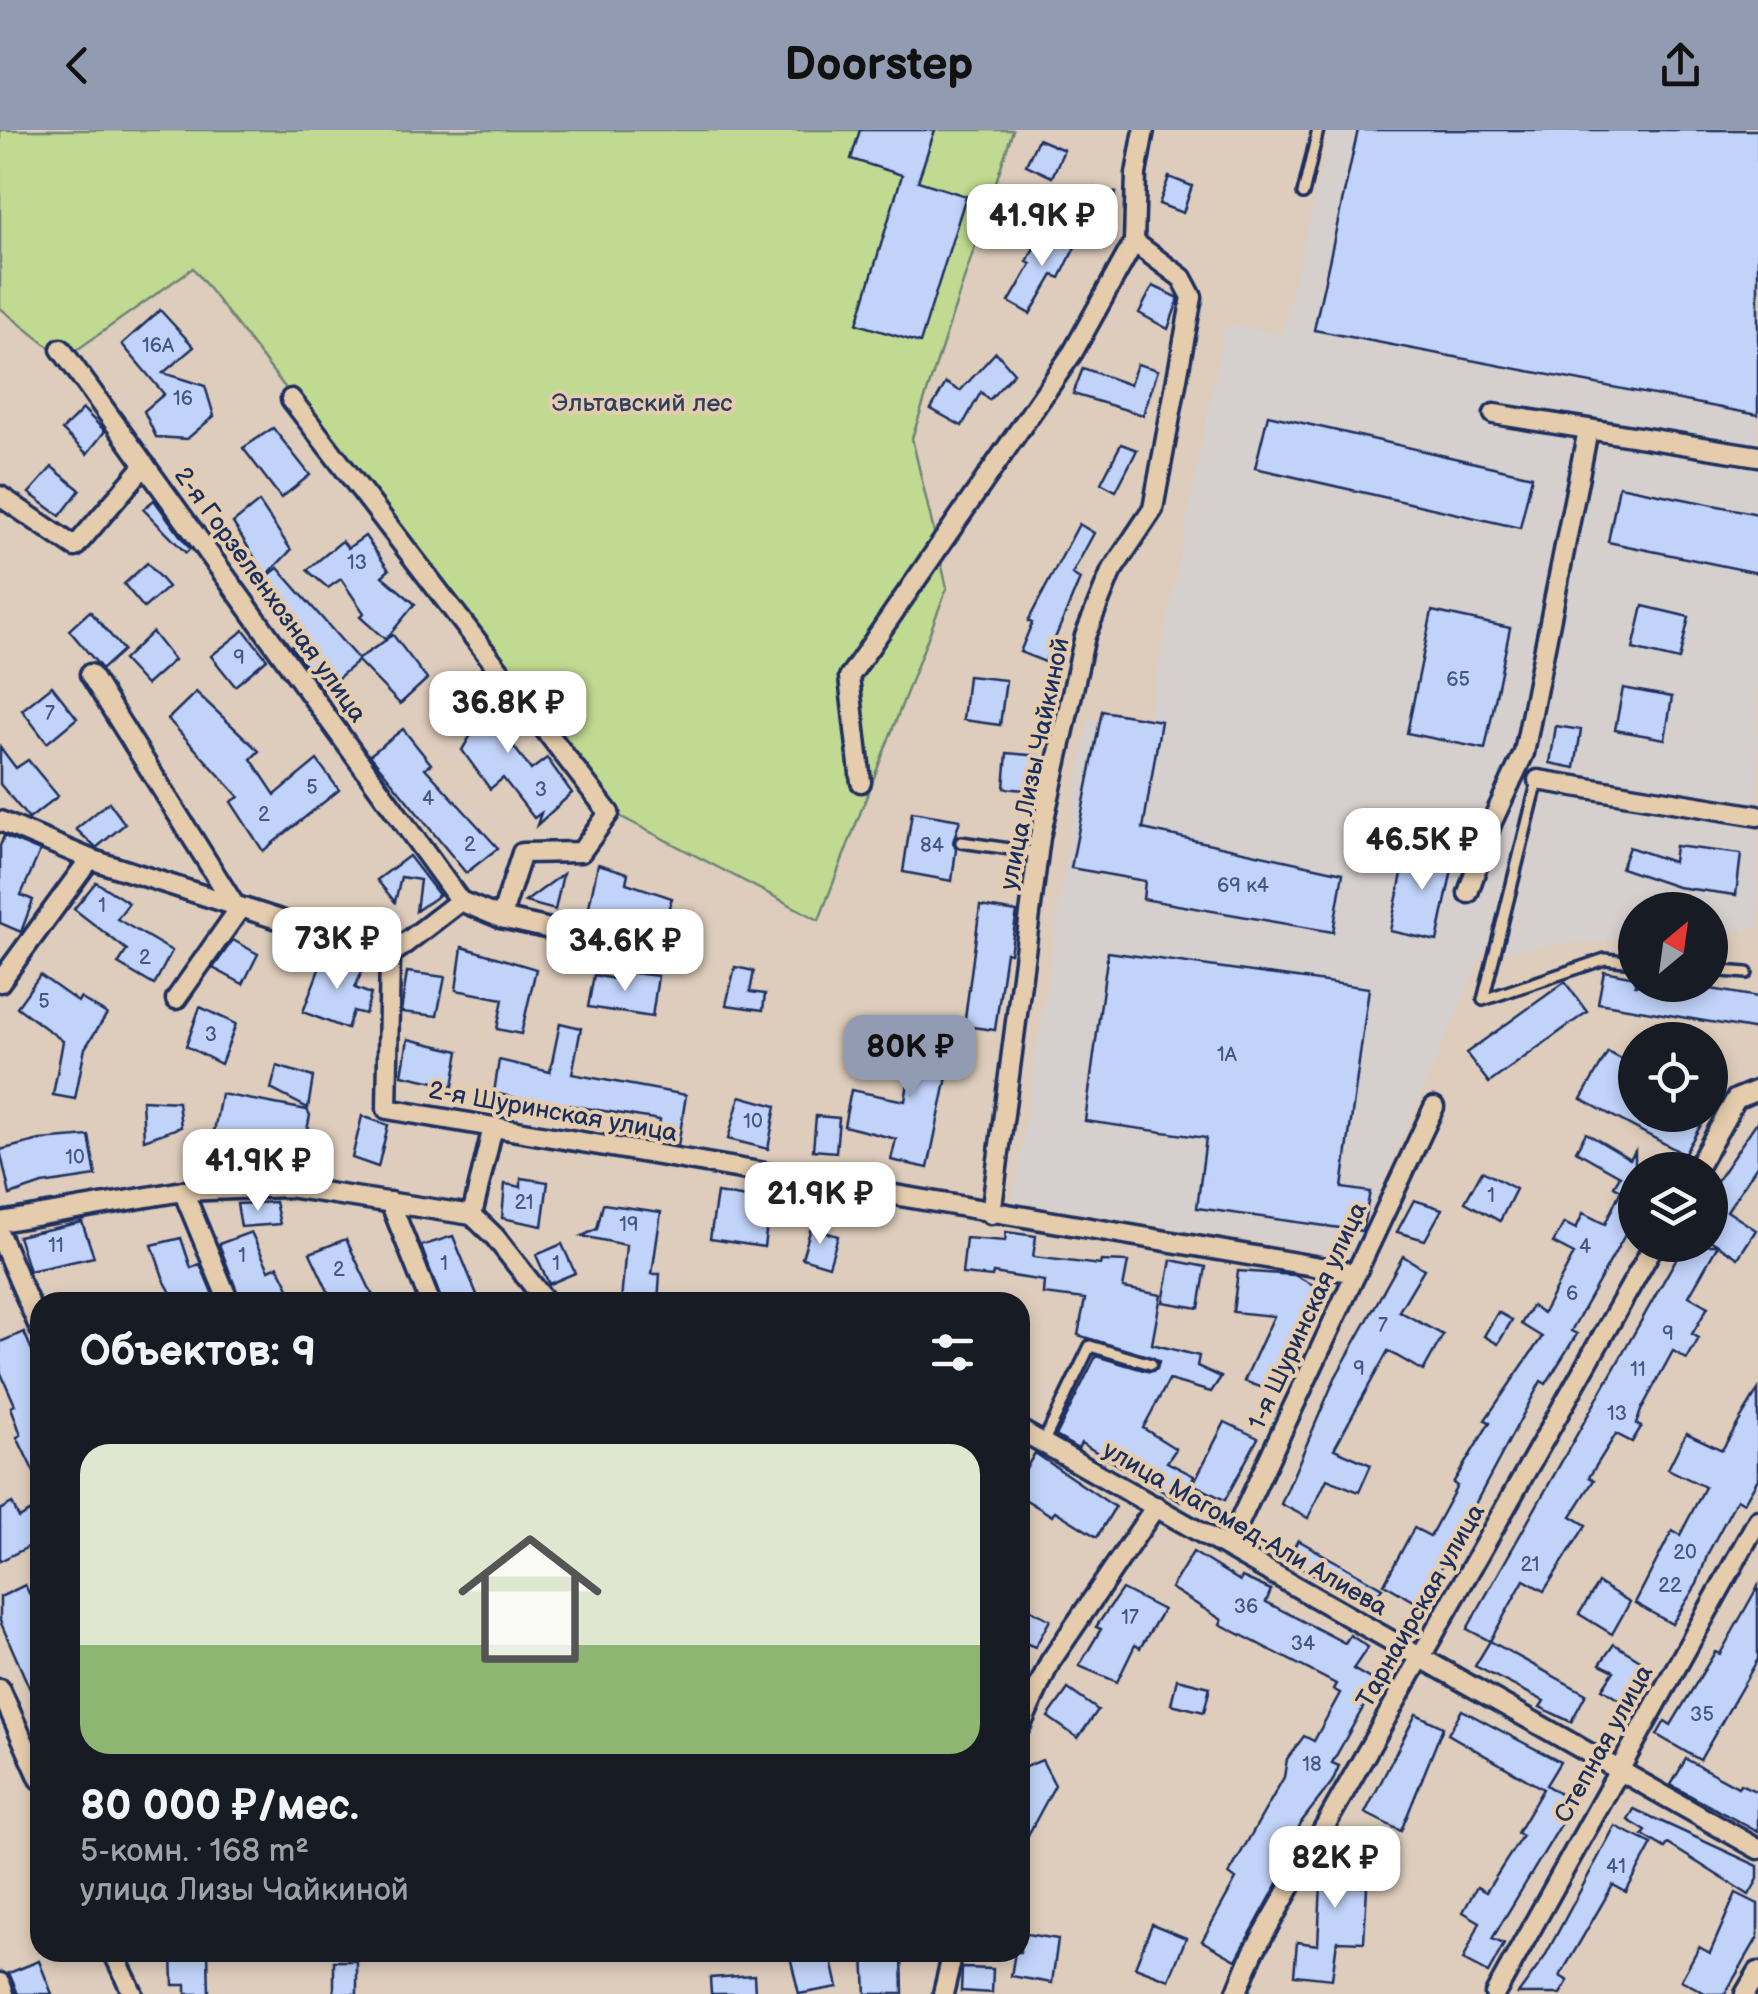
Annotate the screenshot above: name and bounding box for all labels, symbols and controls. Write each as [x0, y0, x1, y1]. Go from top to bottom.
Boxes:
icon: back [50, 38, 105, 93]
text: Doorstep [785, 38, 973, 93]
icon: share [1653, 38, 1708, 93]
pin: 41.9K ₽ [950, 184, 1134, 269]
text: 41.9K ₽ [989, 197, 1095, 236]
house number: 16А [142, 334, 175, 358]
house number: 16 [173, 387, 193, 411]
park label: Эльтавский лес [551, 388, 733, 419]
street label: 2-я Горзеленхозная улица [167, 461, 373, 729]
house number: 13 [347, 551, 367, 575]
street label: улица Лизы Чайкиной [993, 635, 1077, 893]
house number: 9 [233, 646, 245, 670]
house number: 65 [1446, 668, 1470, 692]
pin: 36.8K ₽ [416, 671, 600, 756]
text: 36.8K ₽ [451, 684, 565, 723]
house number: 7 [45, 702, 55, 726]
house number: 5 [306, 776, 318, 800]
house number: 3 [535, 778, 547, 802]
house number: 4 [422, 787, 434, 811]
house number: 2 [258, 803, 270, 827]
pin: 46.5K ₽ [1330, 808, 1514, 893]
text: 46.5K ₽ [1366, 821, 1478, 860]
house number: 2 [464, 833, 476, 857]
house number: 84 [920, 834, 944, 858]
house number: 69 к4 [1217, 874, 1269, 898]
north arrow [1618, 892, 1728, 1002]
map controls [1618, 892, 1728, 1262]
house number: 1 [98, 894, 106, 918]
pin: 73K ₽ [267, 907, 407, 992]
pin: 34.6K ₽ [533, 909, 717, 994]
text: 73K ₽ [294, 920, 380, 959]
text: 34.6K ₽ [569, 922, 682, 961]
house number: 2 [139, 946, 151, 970]
house number: 5 [38, 990, 50, 1014]
pin: 80K ₽ [840, 1015, 980, 1100]
button: locate [1618, 1022, 1728, 1132]
house number: 3 [205, 1023, 217, 1047]
text: 80K ₽ [866, 1028, 954, 1067]
house number: 1А [1217, 1043, 1238, 1067]
street label: 2-я Шуринская улица [426, 1075, 680, 1149]
house number: 10 [743, 1110, 763, 1134]
pin: 41.9K ₽ [166, 1129, 350, 1214]
text: 41.9K ₽ [205, 1142, 311, 1181]
house number: 10 [65, 1146, 85, 1170]
button: layers [1618, 1152, 1728, 1262]
pin: 21.9K ₽ [728, 1162, 912, 1247]
text: 21.9K ₽ [767, 1175, 873, 1214]
house number: 1 [1487, 1184, 1495, 1208]
house number: 21 [514, 1191, 534, 1215]
street label: 1-я Шуринская улица [1242, 1197, 1374, 1435]
house number: 19 [619, 1213, 639, 1237]
house number: 11 [48, 1234, 64, 1258]
house number: 4 [1579, 1235, 1591, 1259]
house number: 1 [238, 1244, 246, 1268]
house number: 1 [440, 1252, 448, 1276]
house number: 1 [552, 1252, 560, 1276]
house number: 2 [333, 1258, 345, 1282]
house number: 6 [1566, 1282, 1578, 1306]
house number: 7 [1378, 1314, 1388, 1338]
house number: 9 [1662, 1322, 1674, 1346]
icon: filters [925, 1325, 980, 1380]
text: Объектов: 9 [80, 1327, 316, 1378]
house number: 9 [1353, 1357, 1365, 1381]
house number: 11 [1630, 1358, 1646, 1382]
house number: 13 [1607, 1402, 1627, 1426]
street label: улица Магомед-Али Алиева [1097, 1435, 1393, 1623]
street label: Тарнаирская улица [1350, 1498, 1492, 1713]
icon: home [440, 1509, 620, 1689]
house number: 20 [1673, 1541, 1697, 1565]
house number: 21 [1520, 1553, 1540, 1577]
house number: 22 [1658, 1574, 1682, 1598]
house number: 36 [1234, 1595, 1258, 1619]
house number: 17 [1121, 1606, 1139, 1630]
house number: 34 [1291, 1632, 1315, 1656]
street label: Степная улица [1548, 1659, 1660, 1828]
house number: 35 [1690, 1703, 1714, 1727]
house number: 18 [1302, 1753, 1322, 1777]
text: 80 000 ₽/мес. [80, 1781, 359, 1832]
pin: 82K ₽ [1265, 1826, 1405, 1911]
text: 5-комн. · 168 m² [80, 1832, 309, 1871]
text: 82K ₽ [1291, 1839, 1379, 1878]
house number: 41 [1606, 1855, 1626, 1879]
text: улица Лизы Чайкиной [80, 1871, 409, 1910]

